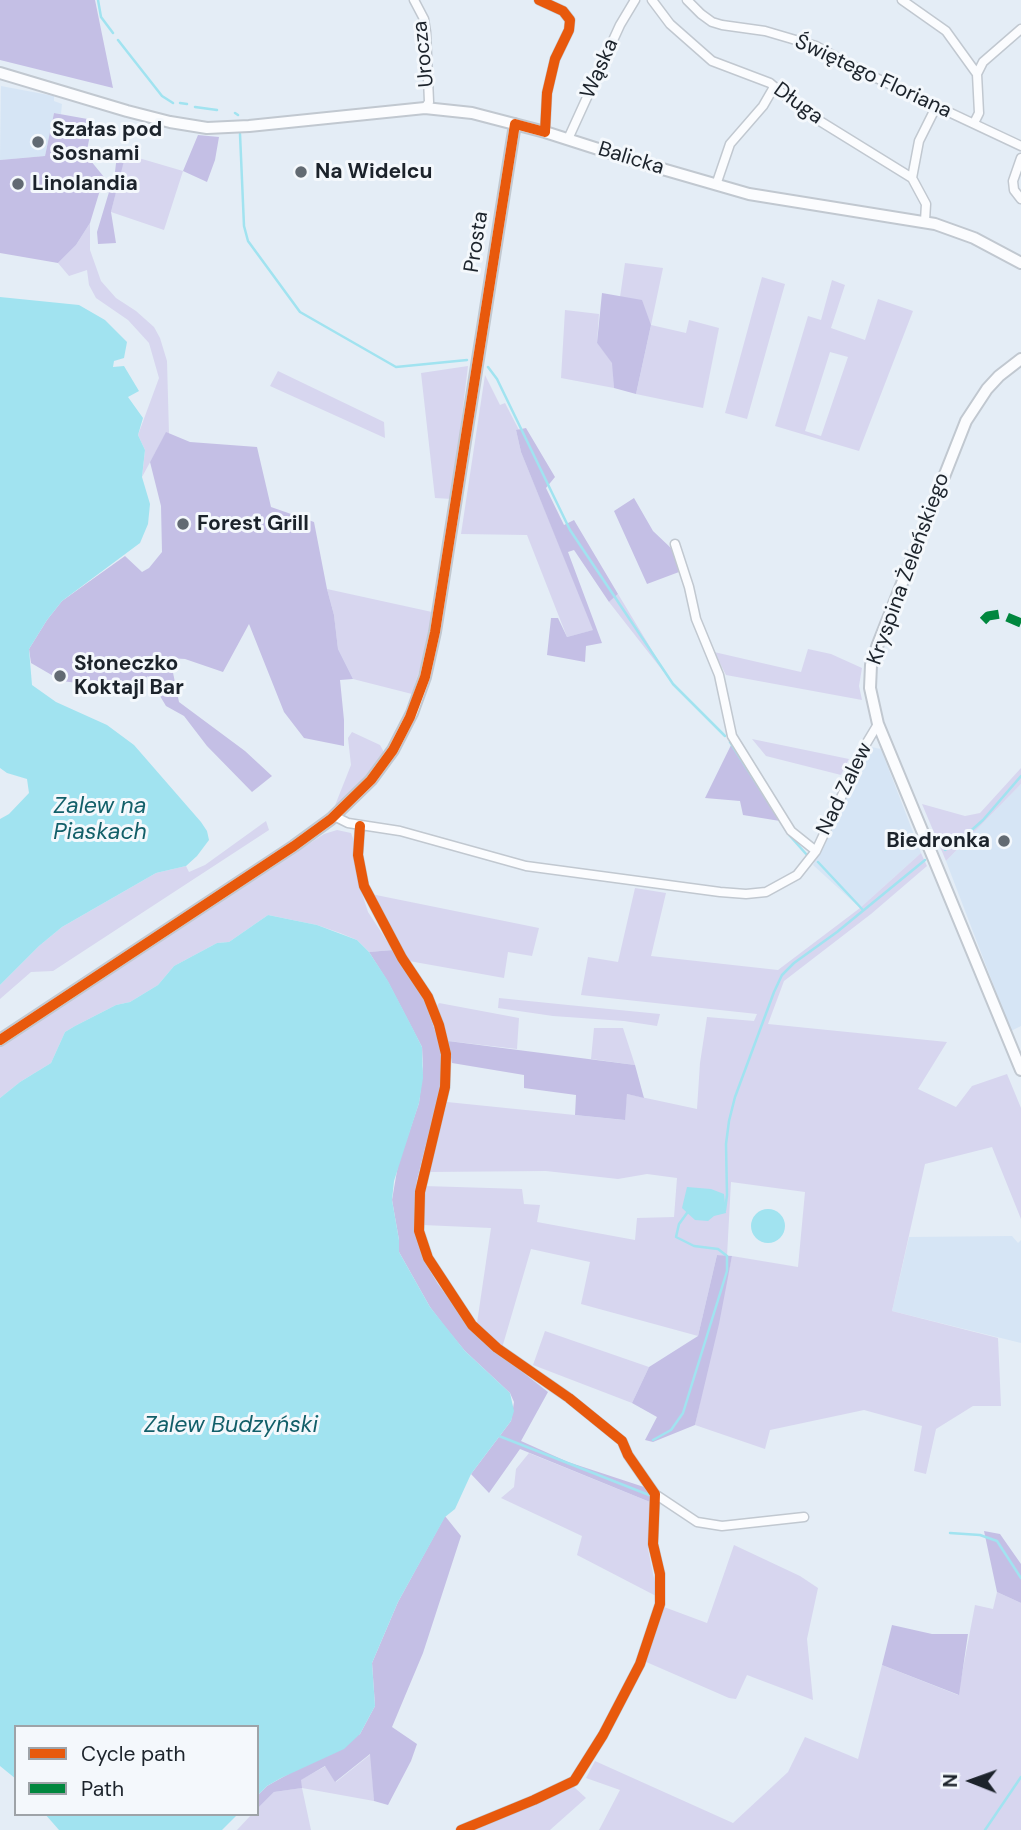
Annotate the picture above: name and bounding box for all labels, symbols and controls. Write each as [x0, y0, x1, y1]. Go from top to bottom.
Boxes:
street label: Urocza [408, 20, 440, 88]
street label: Świętego Floriana [791, 30, 955, 124]
street label: Wąska [576, 35, 624, 103]
street label: Długa [768, 78, 828, 130]
place label: Szałas pod Sosnami [52, 117, 162, 167]
marker: Szałas pod Sosnami [30, 134, 46, 150]
street label: Balicka [595, 137, 667, 181]
place label: Na Widelcu [315, 159, 432, 185]
marker: Na Widelcu [293, 164, 309, 180]
place label: Linolandia [32, 171, 138, 197]
marker: Linolandia [10, 176, 26, 192]
street label: Prosta [460, 210, 494, 274]
street label: Kryspina Żeleńskiego [863, 469, 955, 669]
place label: Forest Grill [197, 511, 309, 537]
marker: Forest Grill [175, 516, 191, 532]
place label: Słoneczko Koktajl Bar [74, 651, 184, 701]
marker: Słoneczko Koktajl Bar [52, 668, 68, 684]
street label: Nad Zalew [812, 739, 878, 839]
water label: Zalew na Piaskach [53, 793, 147, 847]
place label: Biedronka [886, 828, 990, 854]
marker: Biedronka [996, 833, 1012, 849]
water label: Zalew Budzyński [144, 1412, 318, 1440]
legend [14, 1725, 259, 1816]
text: Cycle path [81, 1740, 186, 1768]
north arrow [937, 1746, 1007, 1816]
text: N [938, 1773, 963, 1788]
text: Path [81, 1775, 124, 1803]

